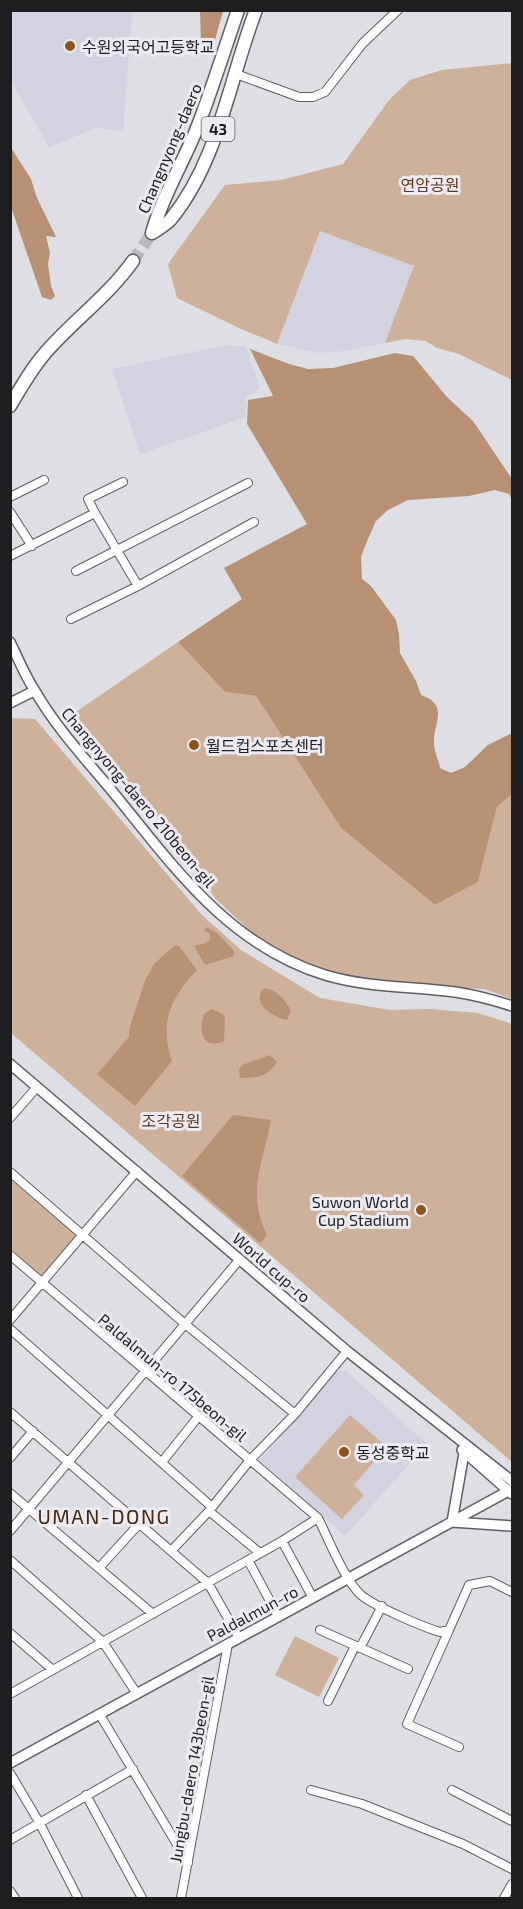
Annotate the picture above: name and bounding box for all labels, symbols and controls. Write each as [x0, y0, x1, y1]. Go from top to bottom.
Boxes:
place label: 수원외국어고등학교 [82, 37, 214, 56]
marker: 수원외국어고등학교 [63, 39, 77, 53]
street label: Changnyong-daero [133, 80, 205, 216]
road number: 43 [202, 117, 234, 141]
park label: 연암공원 [401, 175, 459, 194]
street label: Changnyong-daero 210beon-gil [58, 703, 220, 891]
place label: 월드컵스포츠센터 [206, 736, 324, 755]
marker: 월드컵스포츠센터 [187, 738, 201, 752]
park label: 조각공원 [142, 1111, 200, 1130]
place label: Suwon World Cup Stadium [312, 1192, 409, 1229]
marker: Suwon World Cup Stadium [414, 1203, 428, 1217]
street label: World cup-ro [229, 1228, 315, 1306]
street label: Paldalmun-ro 175beon-gil [95, 1309, 251, 1445]
place label: 동성중학교 [356, 1443, 430, 1462]
marker: 동성중학교 [337, 1445, 351, 1459]
district label: UMAN-DONG [37, 1504, 171, 1528]
street label: Paldalmun-ro [203, 1581, 301, 1645]
street label: Jungbu-daero 143beon-gil [165, 1674, 217, 1864]

